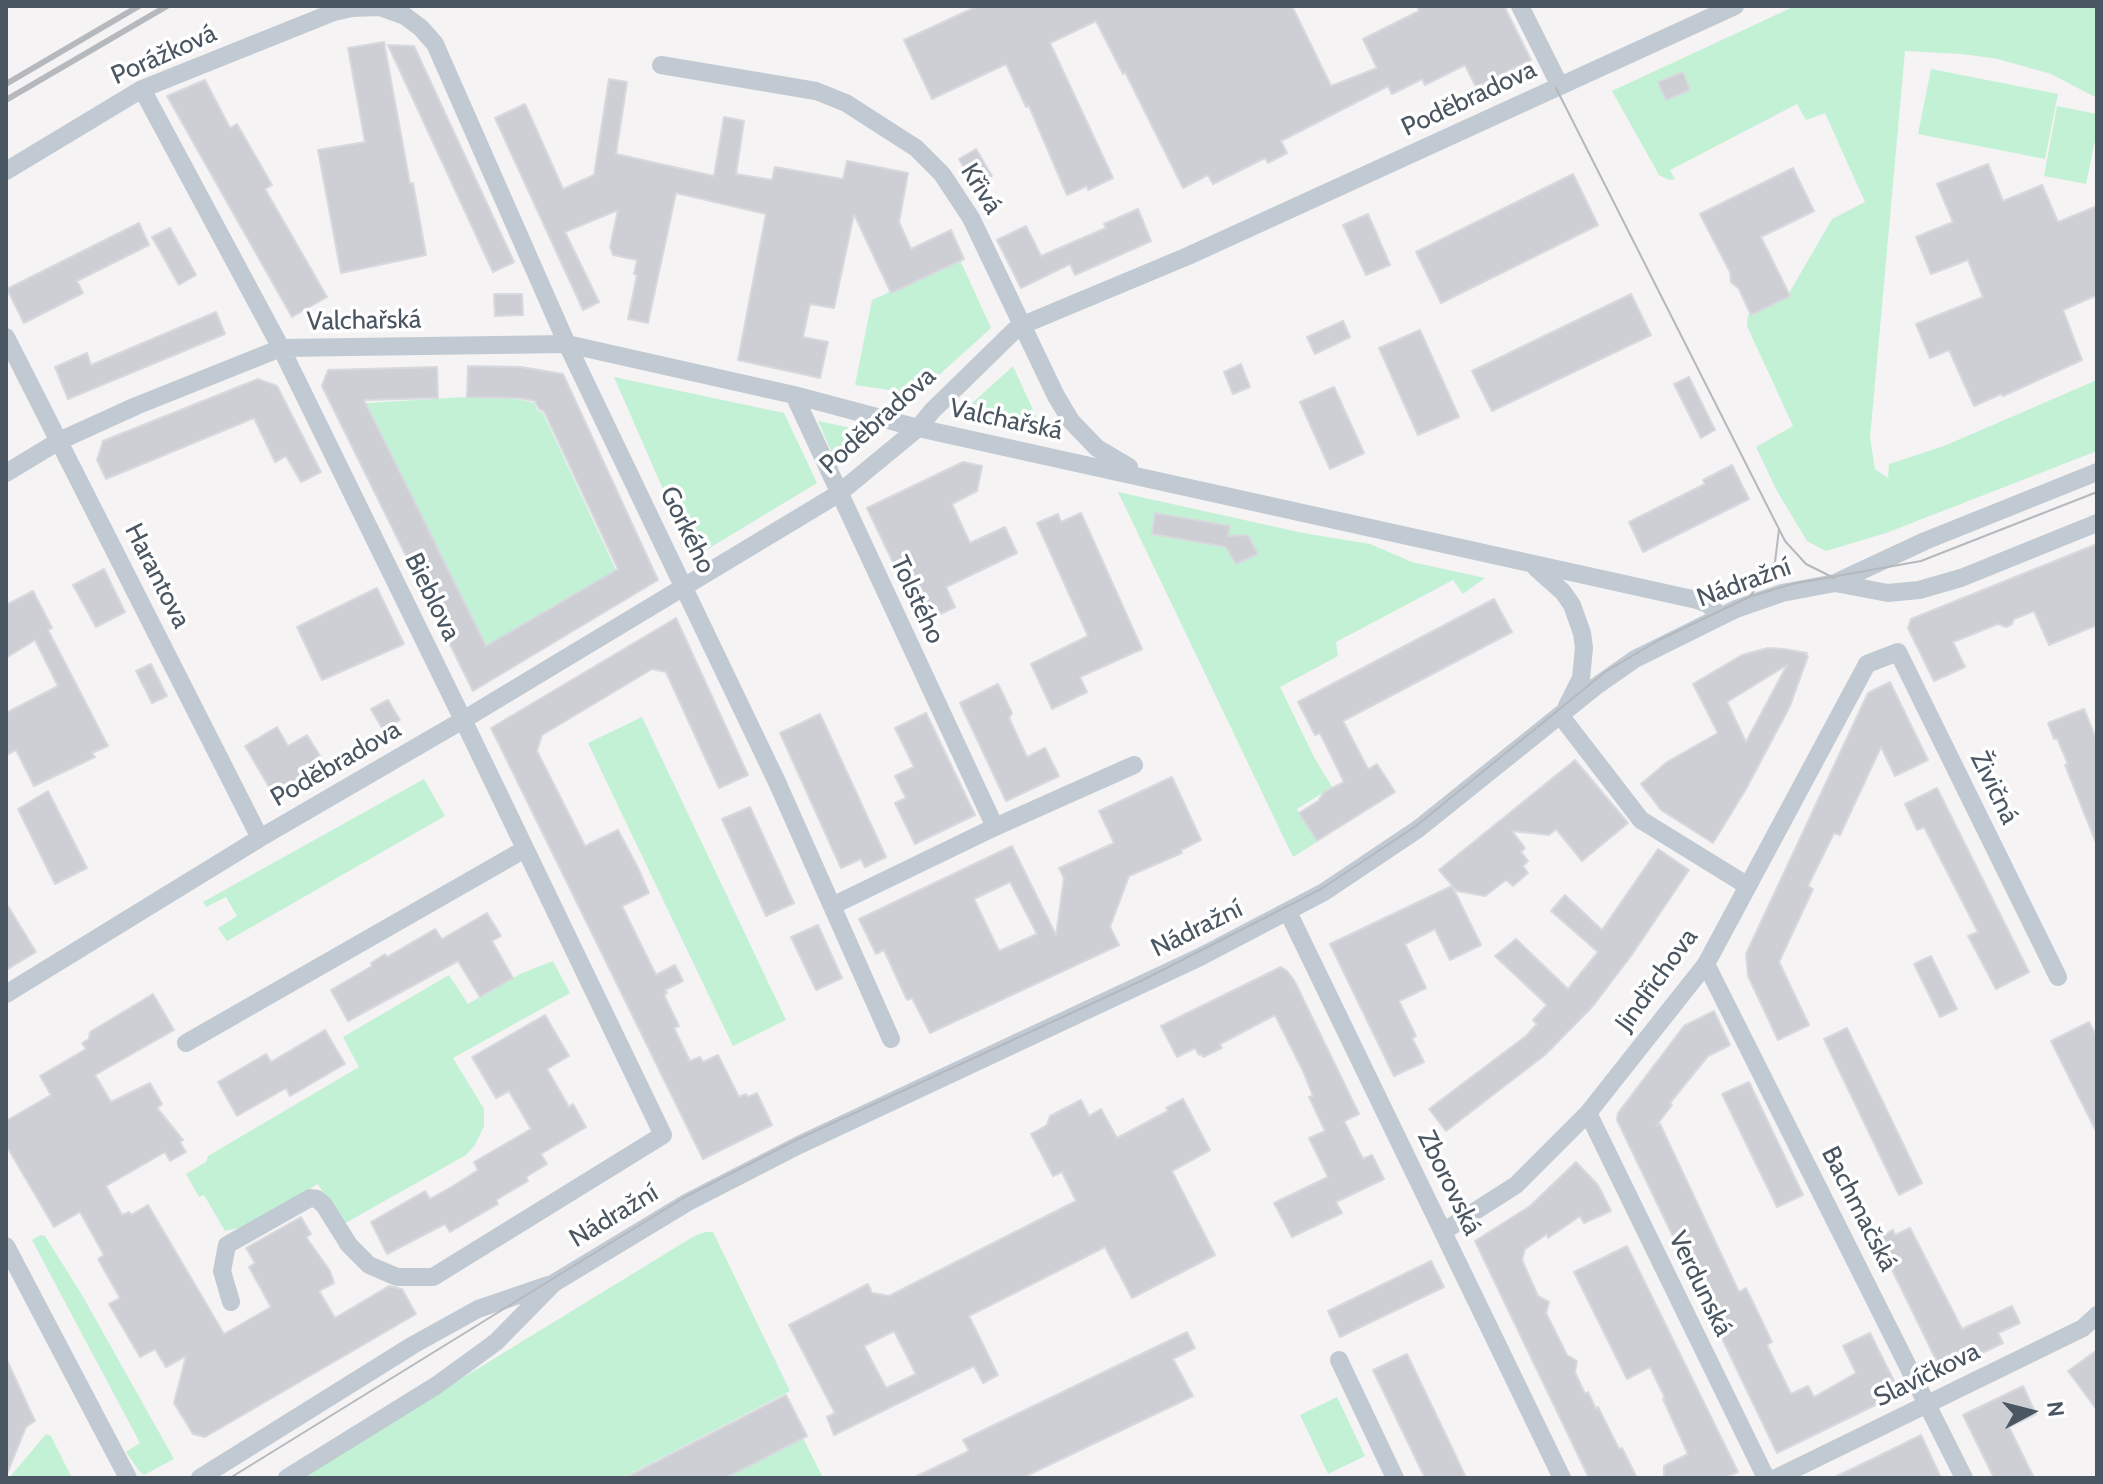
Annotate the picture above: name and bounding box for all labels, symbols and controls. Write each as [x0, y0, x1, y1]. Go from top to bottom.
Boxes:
street label: Porážková [107, 18, 221, 92]
street label: Poděbradova [1397, 54, 1541, 144]
street label: Křivá [954, 158, 1008, 220]
street label: Valchařská [306, 304, 422, 338]
street label: Poděbradova [814, 361, 942, 481]
street label: Valchařská [947, 393, 1065, 447]
street label: Gorkého [653, 482, 721, 578]
street label: Harantova [117, 518, 197, 634]
street label: Bieblova [397, 548, 467, 646]
street label: Tolstého [883, 551, 951, 649]
street label: Nádražní [1693, 552, 1795, 614]
street label: Poděbradova [265, 714, 407, 814]
street label: Živičná [1963, 747, 2025, 829]
street label: Nádražní [1146, 894, 1248, 964]
street label: Jindřichova [1609, 922, 1705, 1038]
street label: Zborovská [1410, 1126, 1488, 1240]
street label: Bachmačská [1814, 1141, 1904, 1277]
street label: Nádražní [564, 1177, 664, 1255]
street label: Verdunská [1661, 1226, 1739, 1342]
street label: Slavíčkova [1869, 1336, 1985, 1414]
north arrow [1991, 1372, 2071, 1452]
text: N [2041, 1400, 2070, 1418]

